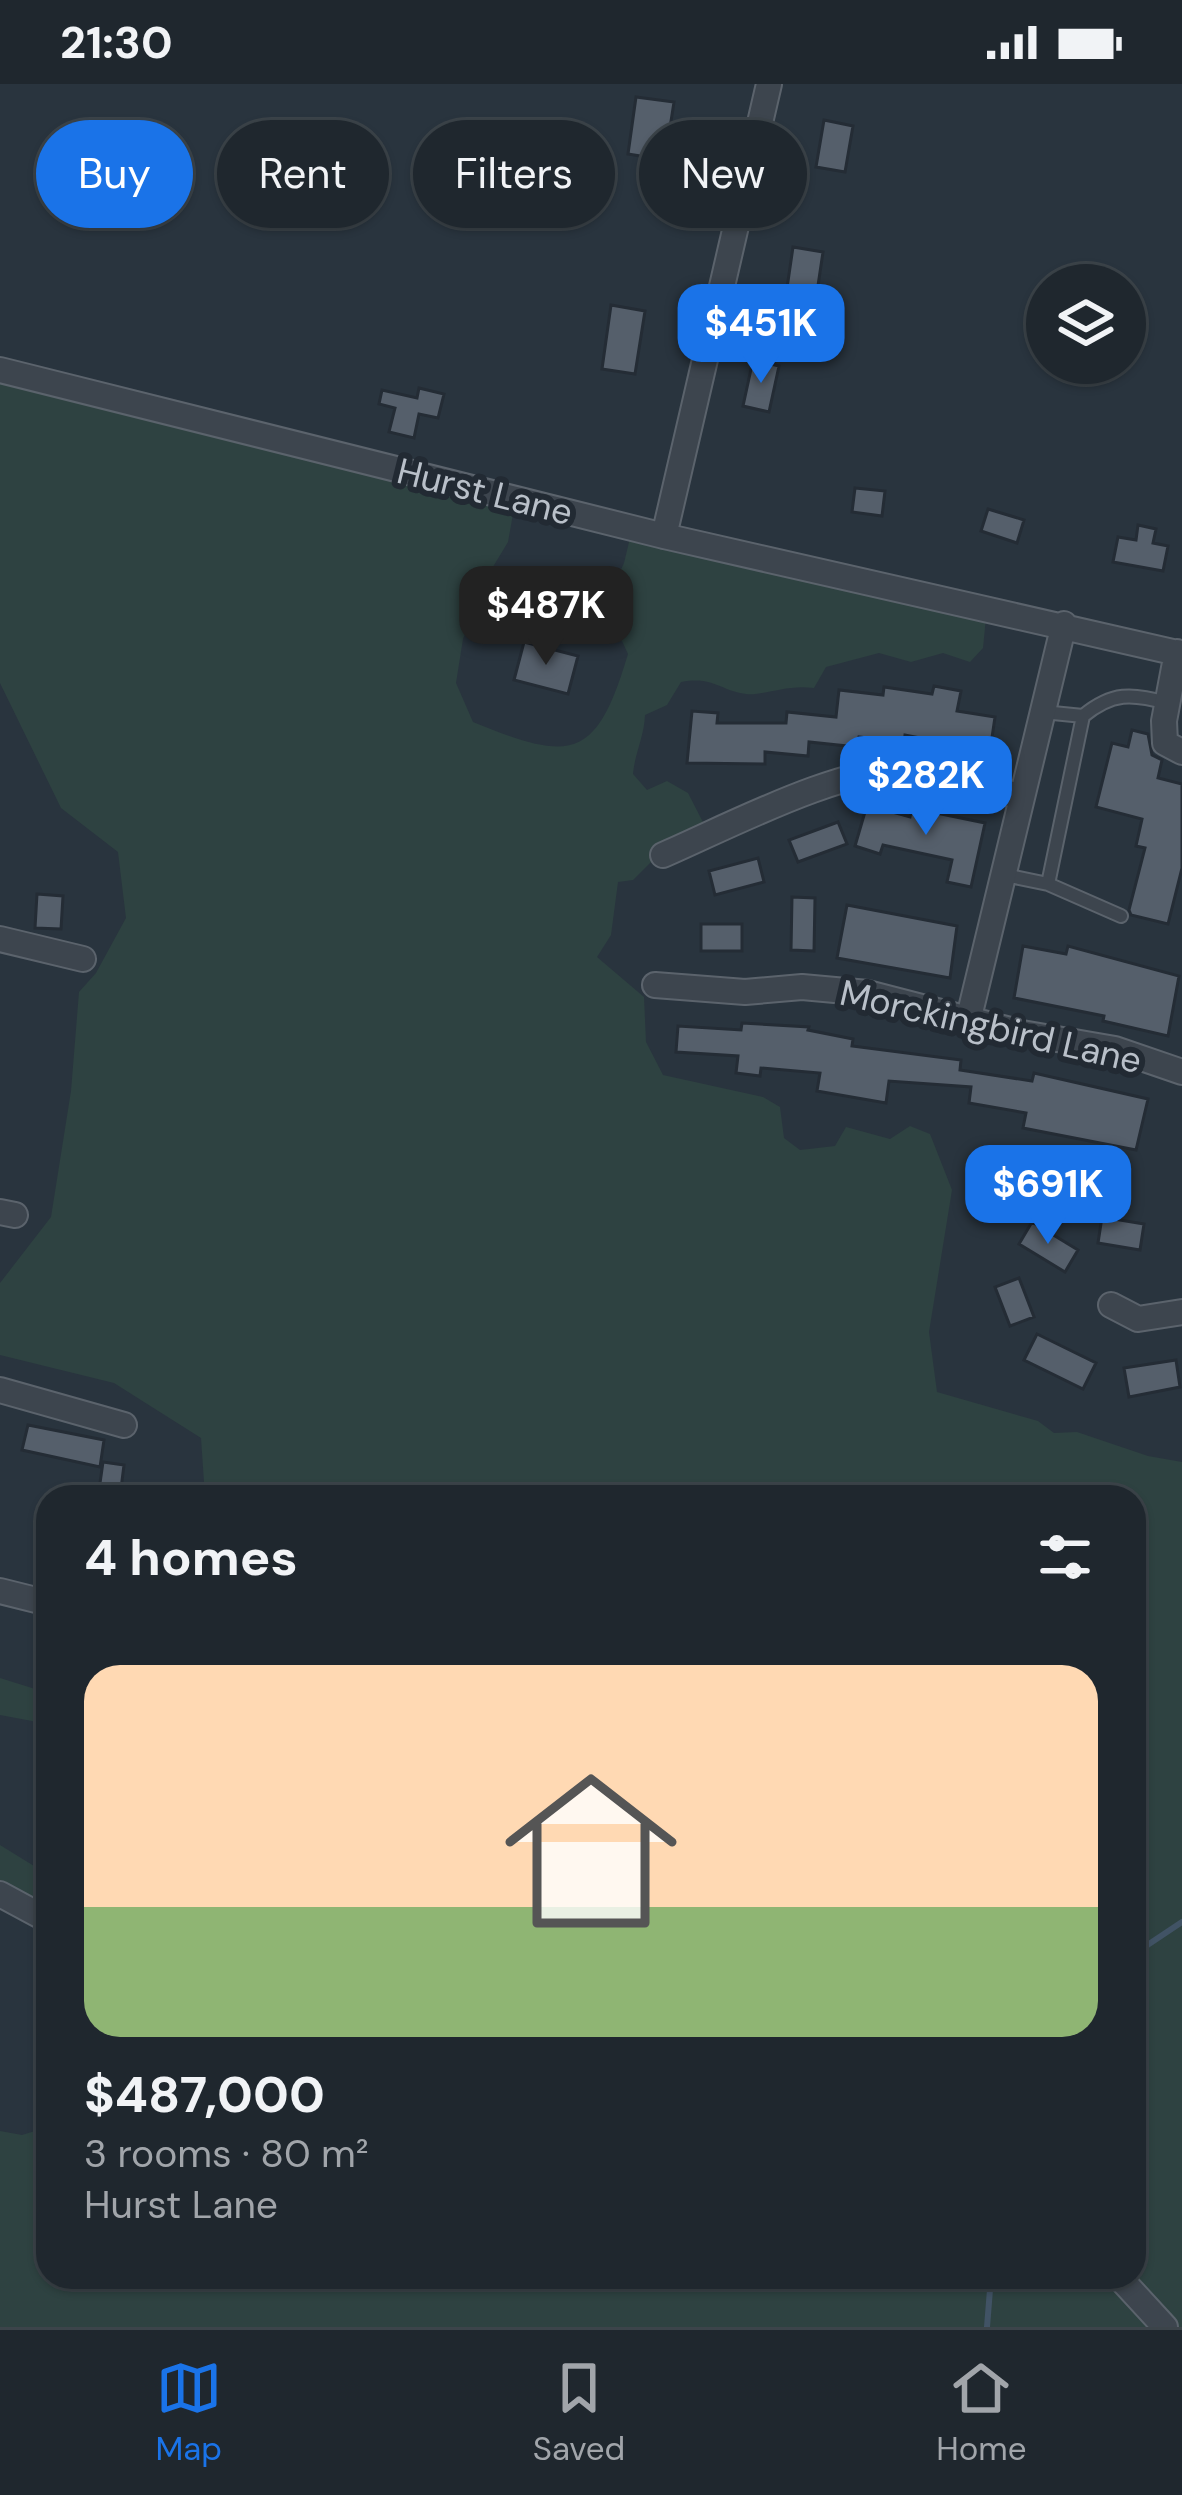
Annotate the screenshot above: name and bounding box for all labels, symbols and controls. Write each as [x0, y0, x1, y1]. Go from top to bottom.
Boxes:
text: 21:30 [60, 13, 173, 72]
chip: Buy [36, 120, 193, 228]
chip: Rent [217, 120, 389, 228]
chip: Filters [413, 120, 615, 228]
chip: New [639, 120, 807, 228]
map controls [1026, 264, 1146, 384]
button: layers [1026, 264, 1146, 384]
pin: $451K [677, 284, 845, 386]
text: $451K [705, 297, 817, 348]
street label: Hurst Lane [392, 447, 577, 536]
pin: $487K [462, 566, 630, 668]
text: $487K [486, 579, 606, 630]
pin: $282K [842, 736, 1010, 838]
text: $282K [867, 749, 985, 800]
street label: Morckingbird Lane [836, 969, 1146, 1084]
pin: $691K [964, 1145, 1132, 1247]
text: $691K [992, 1158, 1104, 1209]
text: 4 homes [84, 1524, 298, 1591]
icon: filters [1032, 1524, 1098, 1590]
icon: home [483, 1743, 699, 1959]
text: $487,000 [84, 2061, 325, 2128]
text: 3 rooms · 80 m² [84, 2128, 369, 2179]
text: Hurst Lane [84, 2179, 278, 2230]
tab: Map [155, 2355, 222, 2470]
tab: Saved [533, 2355, 625, 2470]
tab: Home [936, 2355, 1027, 2470]

